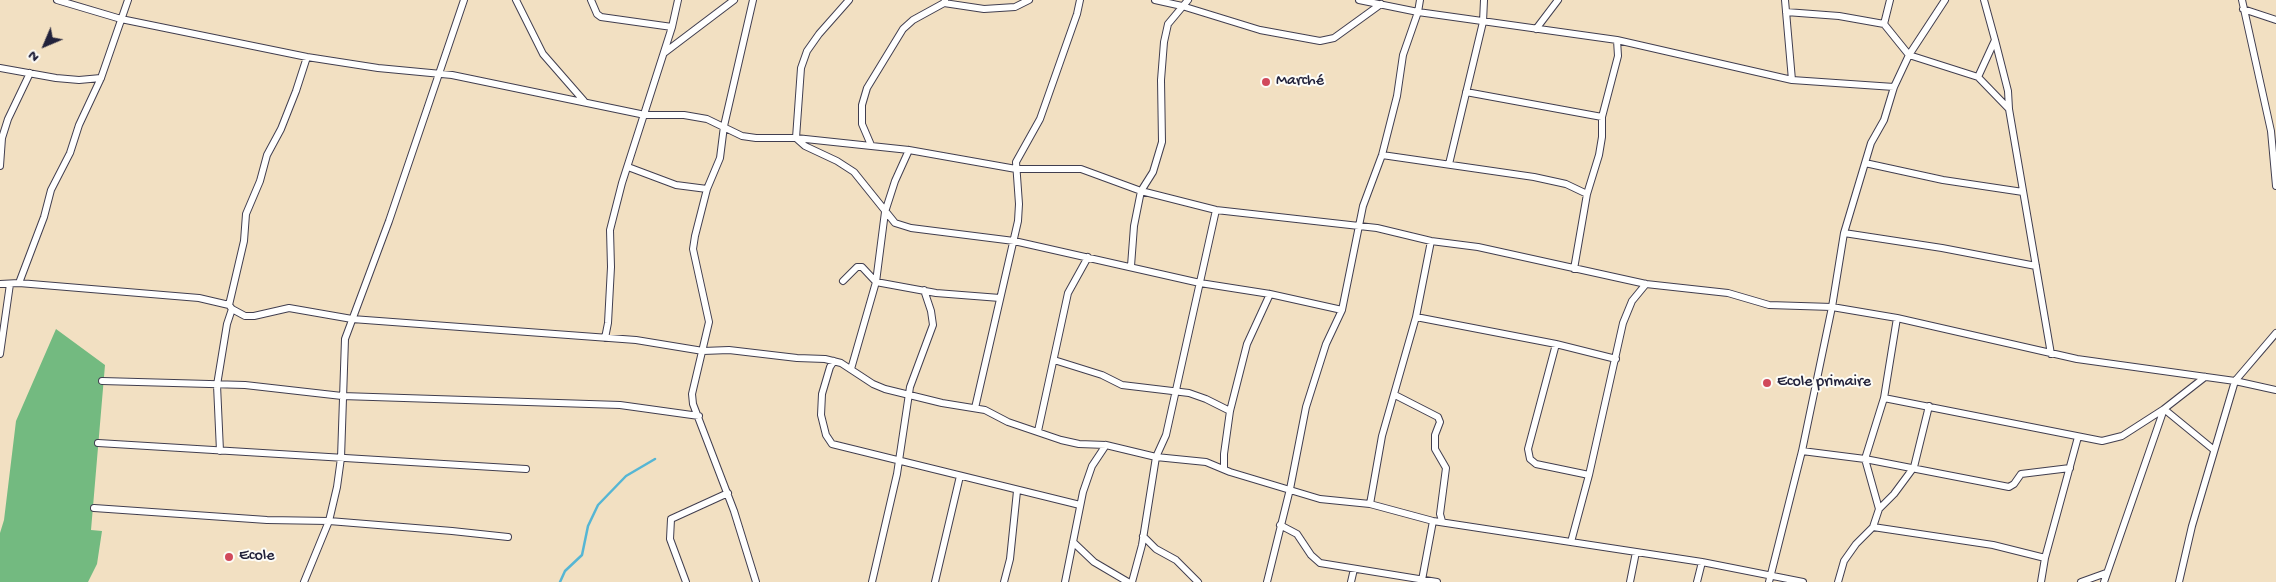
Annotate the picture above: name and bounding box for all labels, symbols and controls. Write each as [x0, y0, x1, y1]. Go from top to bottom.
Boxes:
north arrow [20, 20, 70, 70]
text: N [25, 47, 43, 65]
place label: Marché [1276, 72, 1324, 92]
marker: Marché [1260, 76, 1272, 88]
place label: Ecole primaire [1777, 373, 1871, 393]
marker: Ecole primaire [1761, 377, 1773, 389]
place label: Ecole [239, 547, 274, 567]
marker: Ecole [223, 551, 235, 563]

